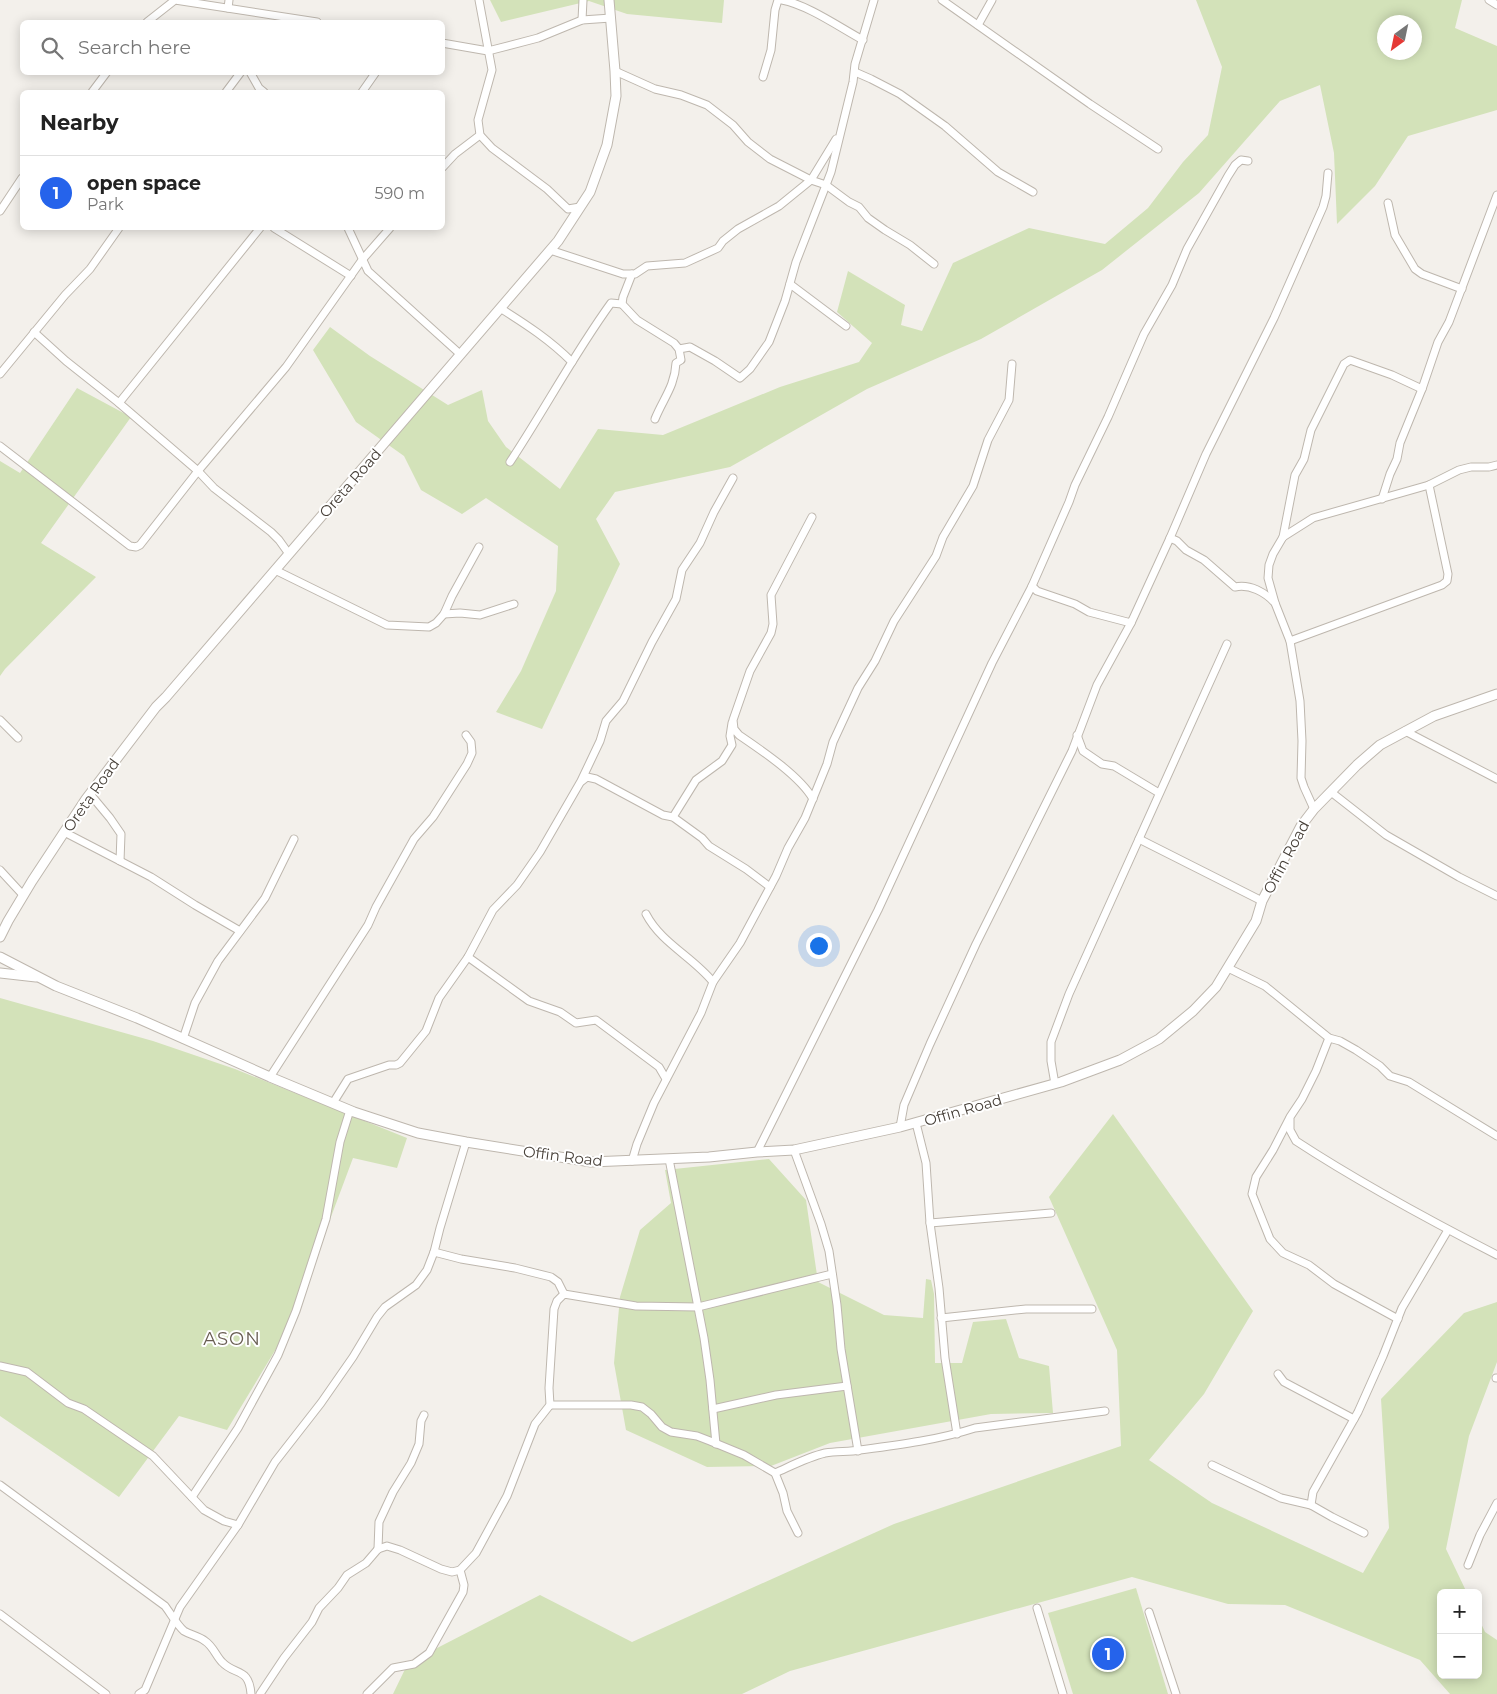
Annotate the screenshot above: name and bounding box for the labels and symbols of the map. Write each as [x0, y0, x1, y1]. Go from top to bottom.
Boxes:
north arrow [1377, 15, 1422, 60]
street label: Oreta Road [315, 445, 385, 521]
street label: Oreta Road [59, 755, 123, 835]
street label: Offin Road [1259, 817, 1313, 897]
your location [806, 933, 832, 959]
street label: Offin Road [922, 1090, 1004, 1130]
street label: Offin Road [522, 1142, 604, 1170]
district label: ASON [203, 1328, 261, 1350]
pin: 1 [1092, 1635, 1124, 1673]

